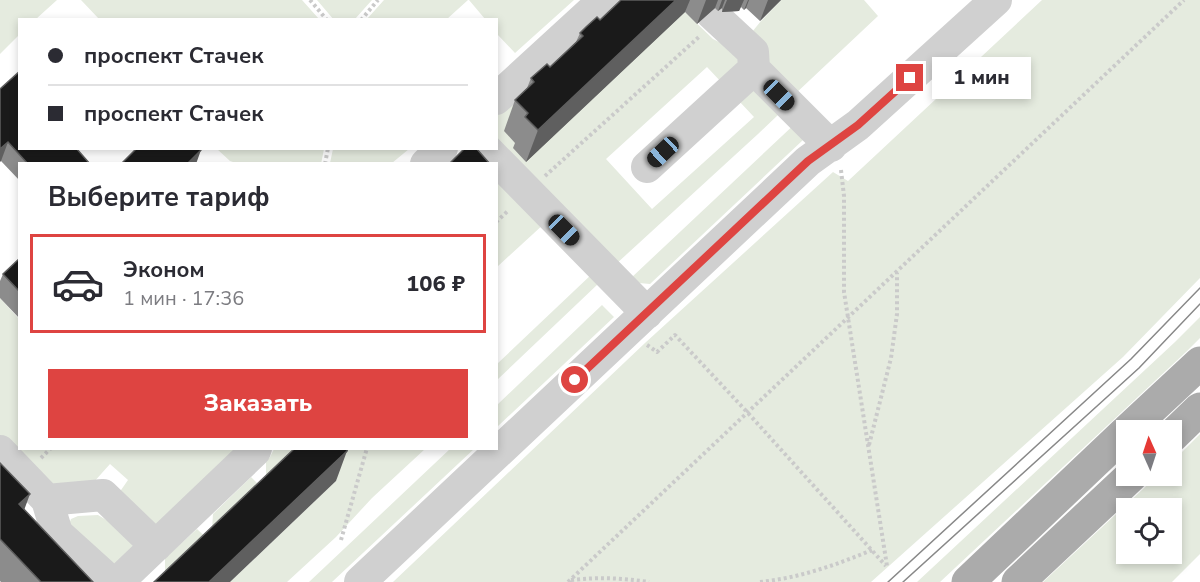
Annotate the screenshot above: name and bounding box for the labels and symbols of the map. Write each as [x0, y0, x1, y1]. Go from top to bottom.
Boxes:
callout: 1 мин [931, 57, 1030, 99]
route end [896, 64, 923, 91]
car [760, 76, 798, 114]
car [644, 133, 682, 171]
car [545, 211, 583, 249]
route start [561, 366, 588, 393]
north arrow [1116, 420, 1182, 486]

